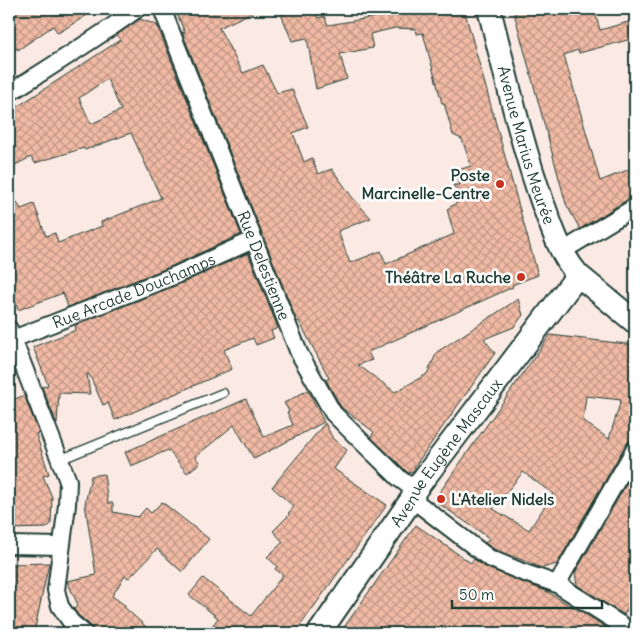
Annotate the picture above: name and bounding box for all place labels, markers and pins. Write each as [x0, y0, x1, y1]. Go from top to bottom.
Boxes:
place label: Poste Marcinelle-Centre [361, 165, 490, 203]
marker: Poste Marcinelle-Centre [494, 178, 506, 190]
place label: Théâtre La Ruche [385, 267, 511, 287]
marker: Théâtre La Ruche [515, 271, 527, 283]
place label: L'Atelier Nidels [451, 489, 554, 509]
marker: L'Atelier Nidels [435, 493, 447, 505]

